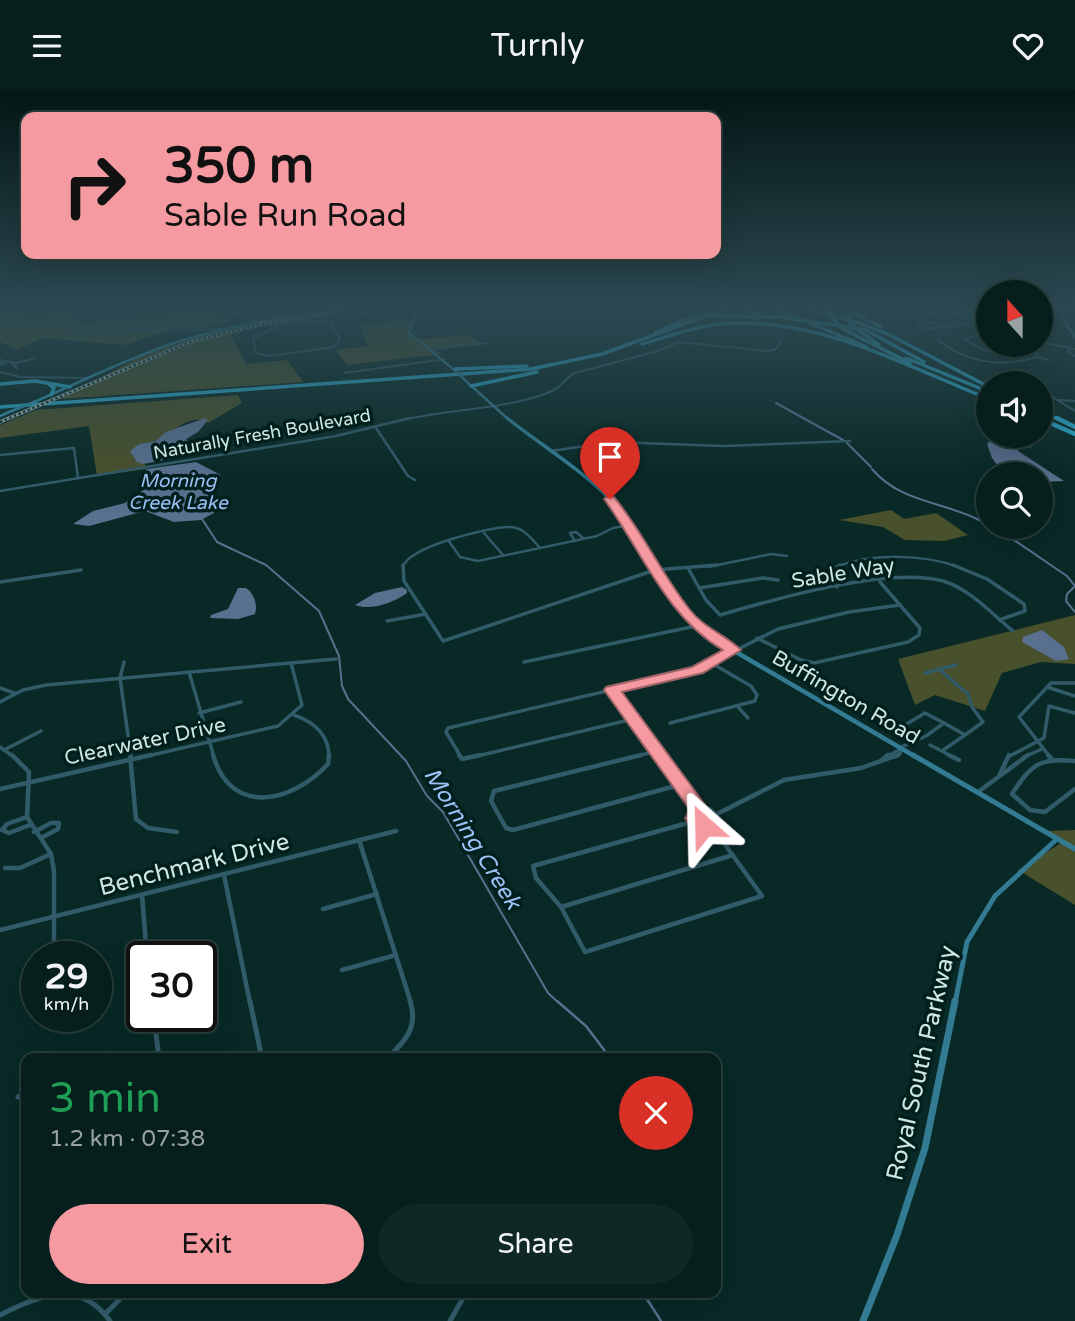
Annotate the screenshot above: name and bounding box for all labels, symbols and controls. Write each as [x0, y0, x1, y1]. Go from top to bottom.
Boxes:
icon: menu [28, 27, 66, 65]
text: Turnly [491, 27, 584, 65]
icon: heart [1009, 27, 1047, 65]
text: 350 m [164, 137, 314, 196]
icon: right [49, 140, 140, 231]
text: Sable Run Road [164, 197, 407, 235]
north arrow [976, 280, 1054, 357]
map controls [976, 280, 1053, 539]
button: sound [976, 371, 1053, 448]
street label: Naturally Fresh Boulevard [152, 404, 372, 464]
pin [580, 427, 640, 499]
icon: arrive [591, 438, 629, 476]
button: search [976, 462, 1053, 539]
water label: Morning Creek Lake [128, 470, 229, 514]
street label: Sable Way [790, 553, 896, 594]
street label: Buffington Road [767, 645, 924, 750]
street label: Clearwater Drive [62, 712, 228, 771]
water label: Morning Creek [417, 763, 528, 916]
position arrow [667, 789, 741, 863]
street label: Benchmark Drive [96, 827, 292, 902]
speed limit sign: 30 [126, 941, 217, 1032]
street label: Royal South Parkway [880, 943, 963, 1183]
text: 29 [45, 956, 88, 998]
text: km/h [44, 993, 89, 1015]
text: 3 min [49, 1073, 161, 1124]
button: close [619, 1076, 693, 1150]
text: 1.2 km · 07:38 [49, 1125, 205, 1153]
button: Exit [49, 1204, 364, 1284]
button: Share [378, 1204, 693, 1284]

